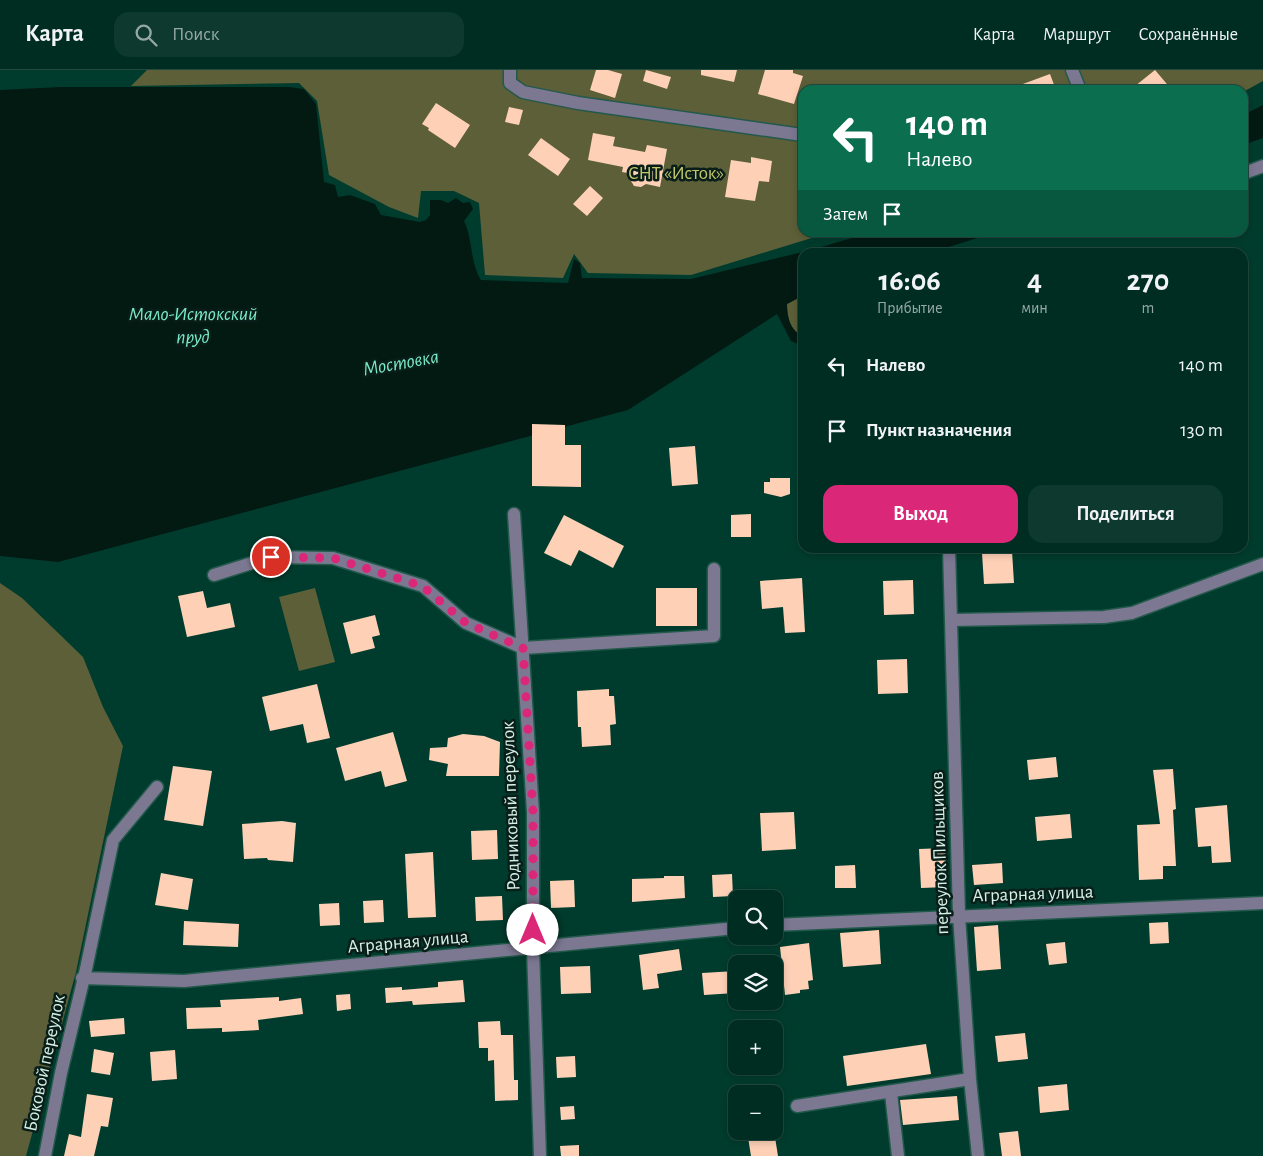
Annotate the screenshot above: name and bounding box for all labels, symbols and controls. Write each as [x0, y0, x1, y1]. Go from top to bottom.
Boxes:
search box [114, 12, 464, 57]
icon: search [132, 21, 160, 49]
text: Карта [25, 22, 84, 46]
text: Поиск [172, 25, 219, 44]
text: Карта [973, 26, 1015, 44]
text: Маршрут [1043, 26, 1111, 44]
text: Сохранённые [1139, 26, 1238, 44]
icon: left [823, 105, 888, 170]
text: 140 m [906, 107, 988, 142]
text: Налево [906, 148, 972, 170]
park label: СНТ «Исток» [628, 164, 724, 183]
icon: arrive [878, 200, 906, 228]
text: Затем [823, 205, 868, 224]
text: 16:06 [879, 266, 941, 296]
text: 4 [1027, 266, 1042, 296]
text: 270 [1127, 266, 1169, 296]
text: Прибытие [877, 300, 943, 316]
text: мин [1021, 300, 1048, 316]
text: m [1142, 300, 1154, 316]
water label: Мало-Истокский пруд [129, 304, 257, 347]
water label: Мостовка [362, 347, 440, 379]
icon: left [823, 352, 851, 380]
text: Налево [866, 356, 925, 375]
text: 140 m [1179, 356, 1223, 375]
icon: arrive [823, 417, 851, 445]
text: Пункт назначения [866, 421, 1012, 440]
text: 130 m [1180, 421, 1223, 440]
button: Выход [823, 485, 1018, 543]
button: Поделиться [1028, 485, 1223, 543]
pin [250, 536, 292, 578]
icon: arrive [257, 543, 285, 571]
street label: Родниковый переулок [499, 721, 523, 891]
street label: переулок Пильщиков [928, 771, 952, 935]
street label: Аграрная улица [972, 882, 1094, 906]
map controls [728, 890, 783, 1140]
button: search [728, 890, 783, 945]
position arrow [506, 903, 558, 955]
street label: Аграрная улица [347, 927, 470, 957]
button: layers [728, 955, 783, 1010]
street label: Боковой переулок [21, 992, 69, 1133]
button: + [728, 1020, 783, 1075]
button: − [728, 1085, 783, 1140]

